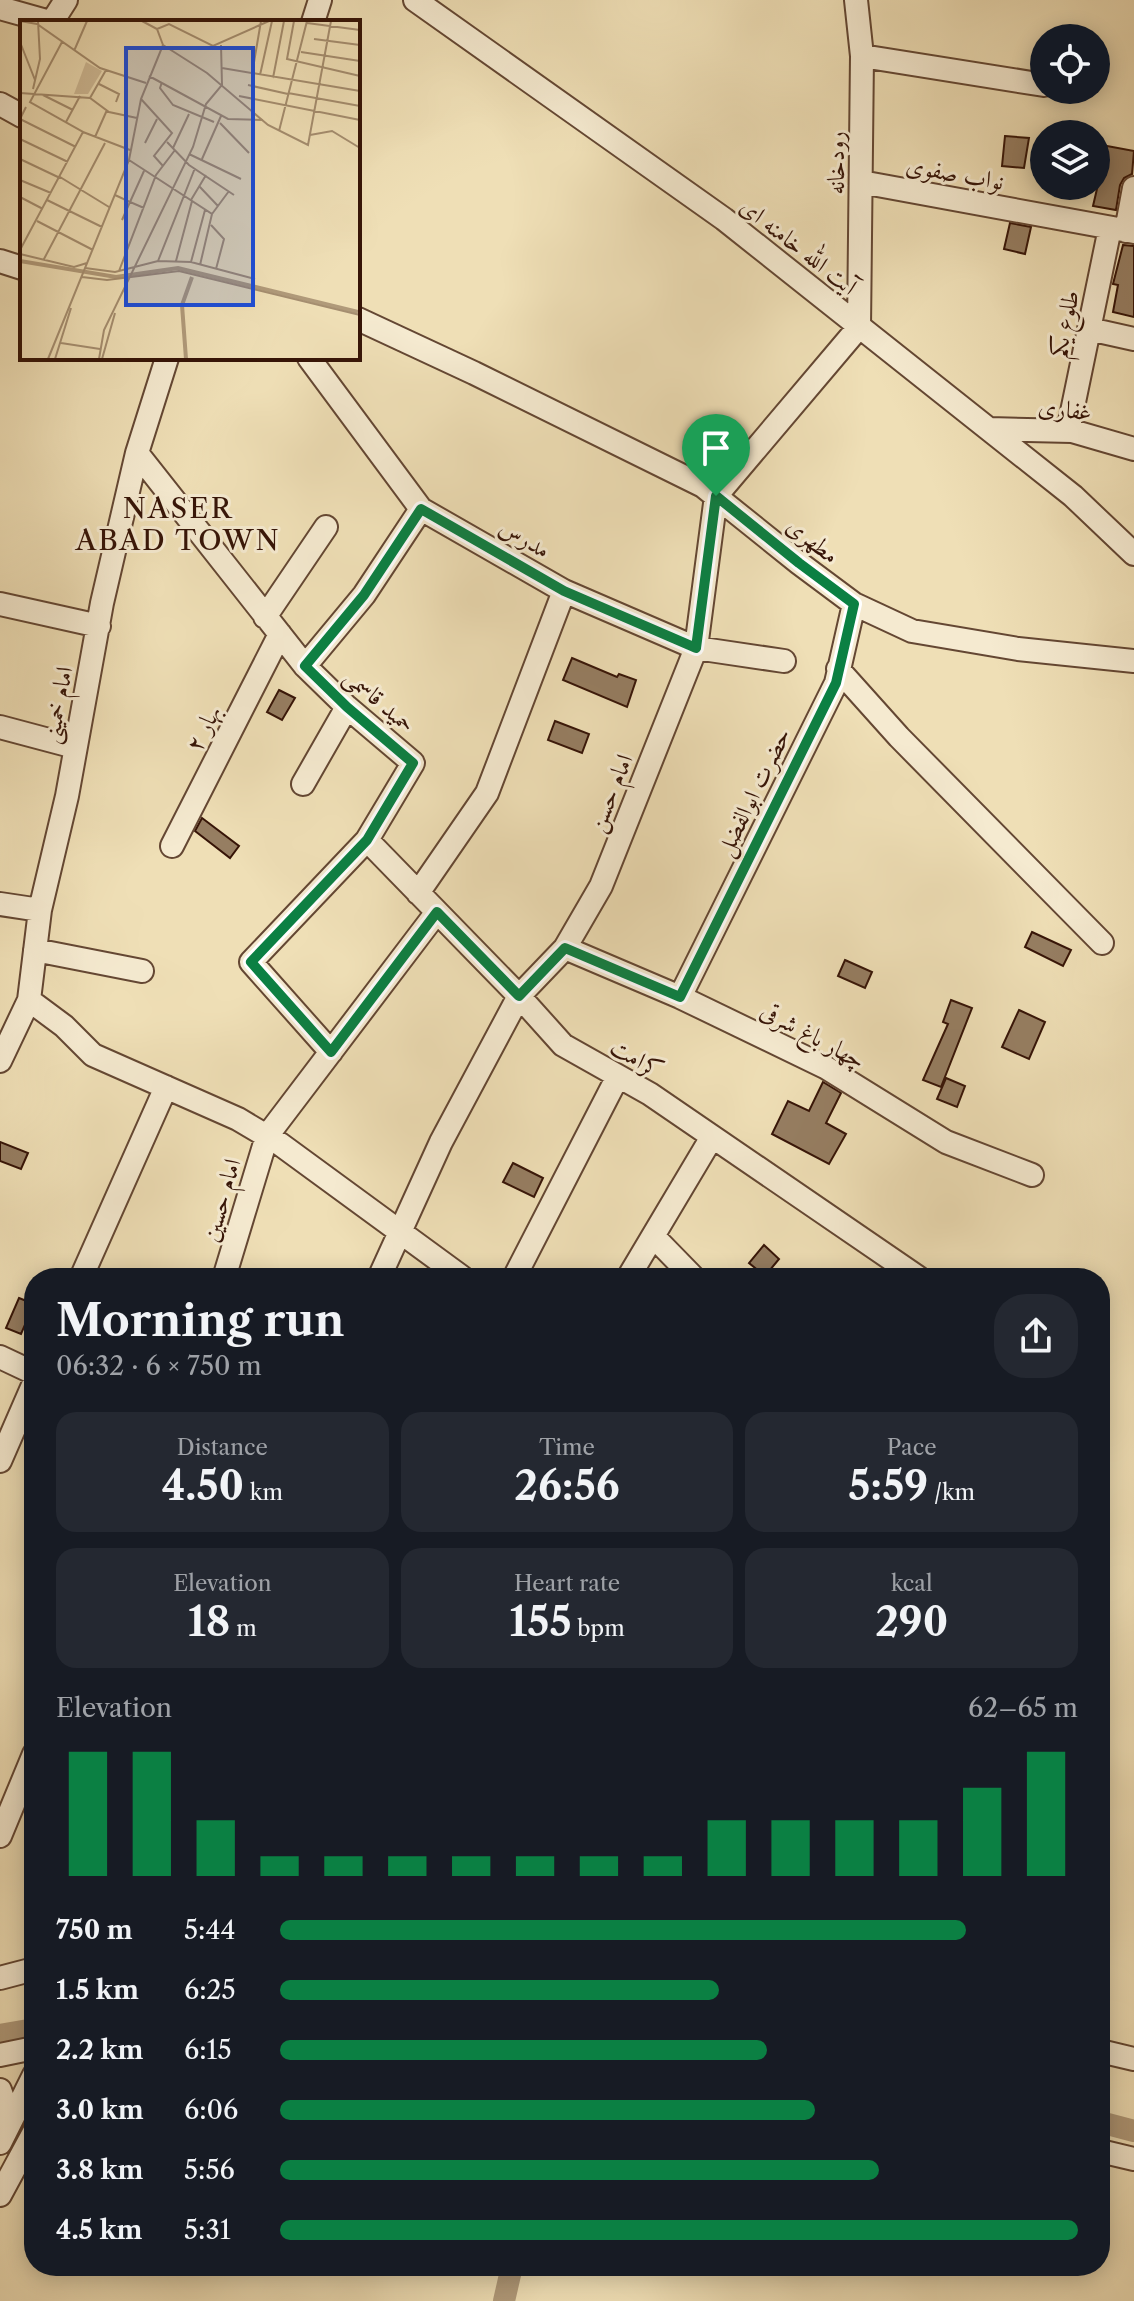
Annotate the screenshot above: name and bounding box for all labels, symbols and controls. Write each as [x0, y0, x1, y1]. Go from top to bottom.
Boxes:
inset map [20, 20, 360, 360]
map controls [1030, 24, 1110, 200]
button: locate [1030, 24, 1110, 104]
button: layers [1030, 120, 1110, 200]
street label: رودخانه [821, 131, 850, 195]
street label: نواب صفوی [904, 150, 1006, 197]
street label: آیت الله خامنه ای [734, 188, 868, 303]
street label: طلوع یکم [1043, 288, 1093, 362]
street label: غفاری [1036, 391, 1094, 427]
pin [682, 414, 750, 496]
icon: arrive [694, 426, 738, 470]
district label: NASER ABAD TOWN [74, 491, 281, 557]
street label: مطهری [780, 511, 845, 570]
street label: مدرس [494, 512, 556, 564]
street label: حمید قاسمی [337, 661, 421, 741]
street label: امام خمینی [35, 664, 86, 747]
street label: بهار ۲ [179, 700, 228, 757]
street label: حضرت ابوالفضل [709, 723, 799, 862]
street label: امام حسن [581, 750, 645, 839]
street label: چهار باغ شرقی [753, 995, 870, 1080]
street label: کرامت [605, 1031, 668, 1085]
street label: امام حسین [195, 1155, 253, 1247]
text: Morning run [56, 1293, 345, 1347]
button: share [994, 1294, 1078, 1378]
text: 06:32 · 6 × 750 m [56, 1350, 262, 1382]
text: Distance [177, 1434, 268, 1461]
text: Time [539, 1434, 595, 1461]
text: Pace [887, 1434, 937, 1461]
text: 4.50 [162, 1461, 244, 1510]
text: 26:56 [514, 1461, 620, 1510]
text: 5:59 [848, 1461, 928, 1510]
text: km [244, 1479, 283, 1506]
text: /km [928, 1479, 975, 1506]
text: Elevation [173, 1570, 271, 1597]
text: Heart rate [514, 1570, 620, 1597]
text: kcal [891, 1570, 932, 1597]
text: 18 [188, 1597, 230, 1646]
text: 155 [509, 1597, 571, 1646]
text: 290 [875, 1597, 948, 1646]
text: m [230, 1615, 257, 1642]
text: bpm [571, 1615, 625, 1642]
text: Elevation [56, 1692, 172, 1724]
text: 62–65 m [968, 1692, 1078, 1724]
text: 750 m [56, 1914, 133, 1946]
text: 5:44 [184, 1914, 235, 1946]
text: 1.5 km [56, 1974, 139, 2006]
text: 6:25 [184, 1974, 236, 2006]
text: 2.2 km [56, 2034, 143, 2066]
text: 6:15 [184, 2034, 232, 2066]
text: 3.0 km [56, 2094, 144, 2126]
text: 6:06 [184, 2094, 238, 2126]
text: 3.8 km [56, 2154, 143, 2186]
text: 5:56 [184, 2154, 235, 2186]
text: 4.5 km [56, 2214, 143, 2246]
text: 5:31 [184, 2214, 231, 2246]

